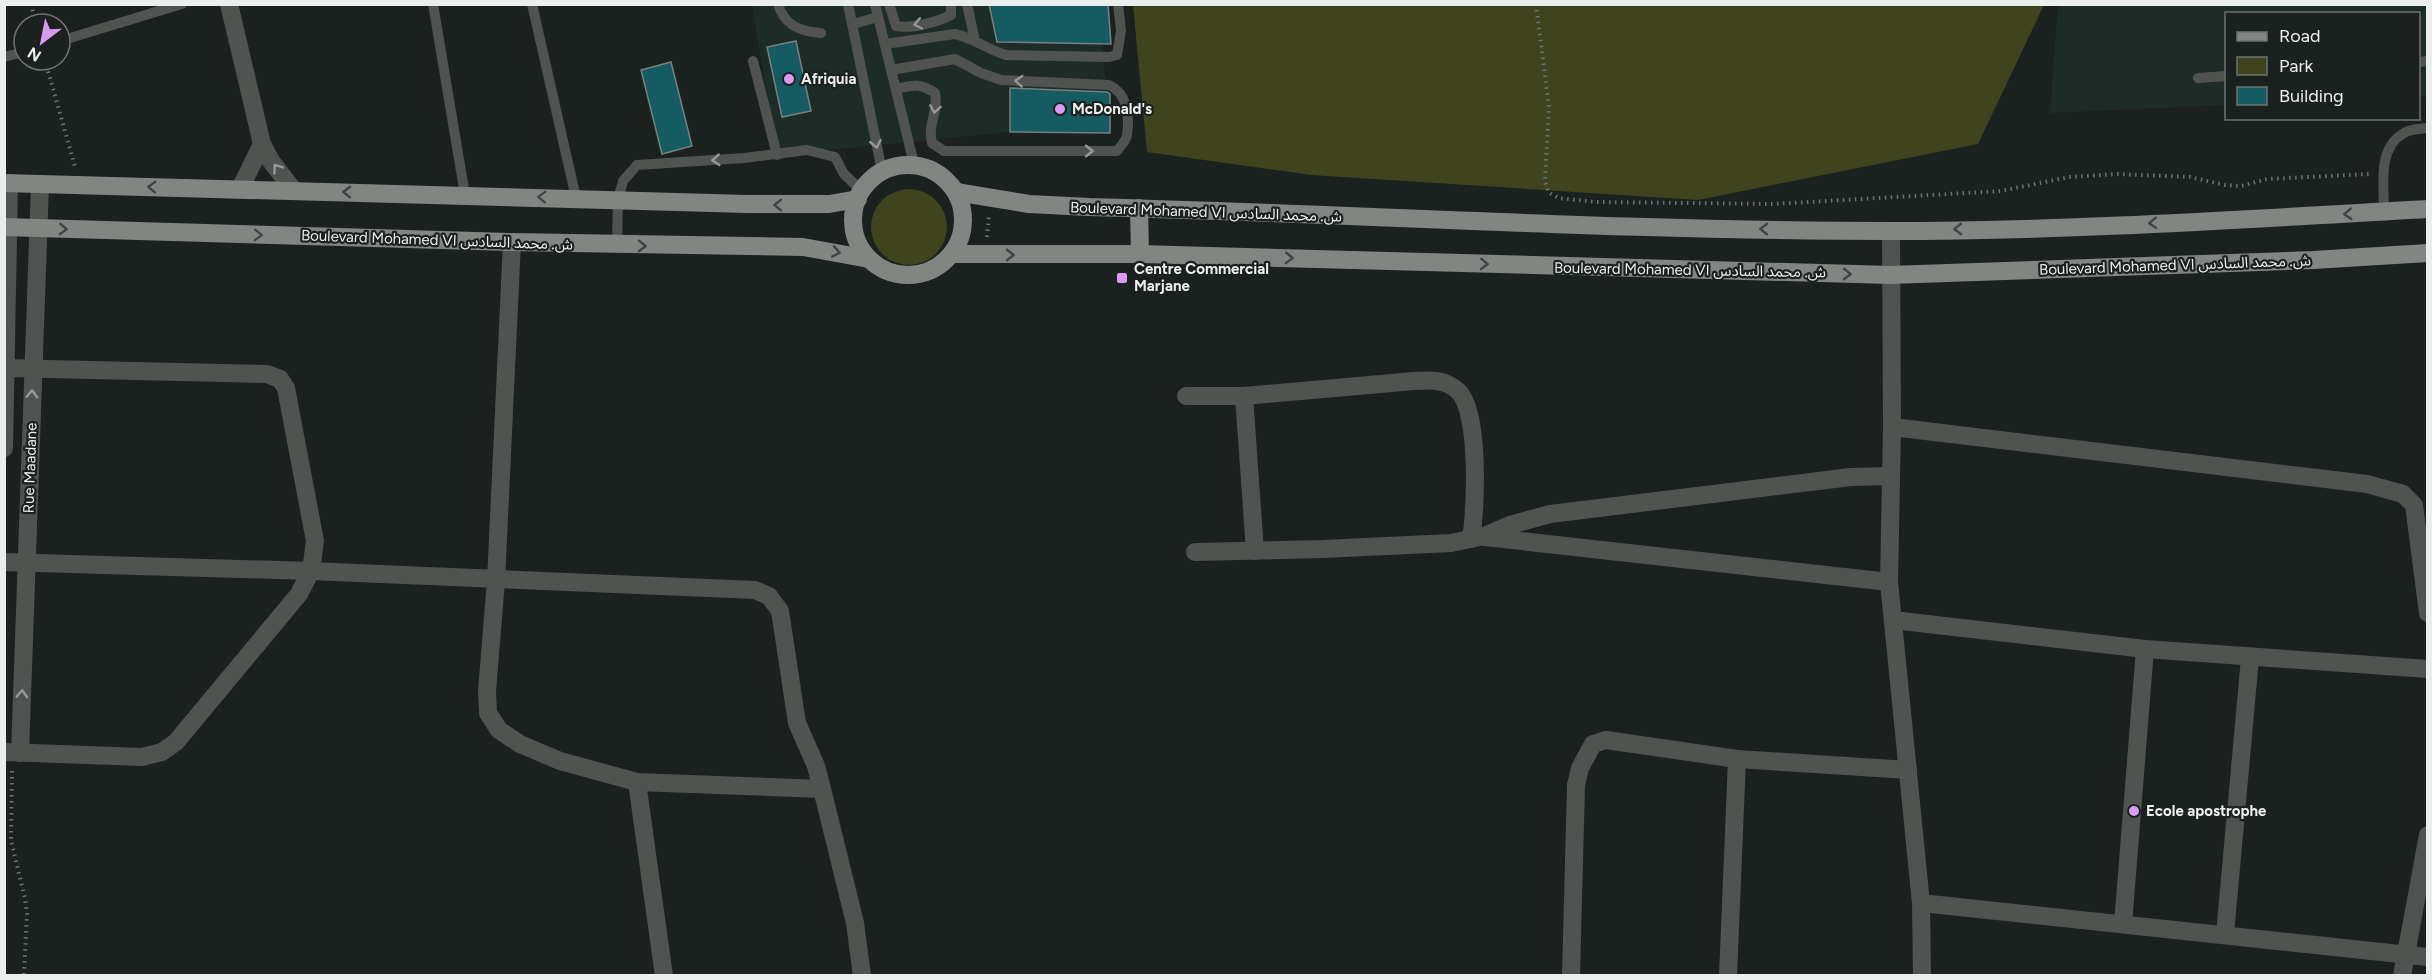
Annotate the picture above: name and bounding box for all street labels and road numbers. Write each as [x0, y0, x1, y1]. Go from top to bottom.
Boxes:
street label: Boulevard Mohamed VI ش. محمد السادس [1070, 198, 1342, 226]
street label: Boulevard Mohamed VI ش. محمد السادس [301, 226, 573, 254]
street label: Boulevard Mohamed VI ش. محمد السادس [2039, 251, 2311, 279]
street label: Boulevard Mohamed VI ش. محمد السادس [1554, 259, 1826, 281]
street label: Rue Maadane [19, 422, 41, 514]

